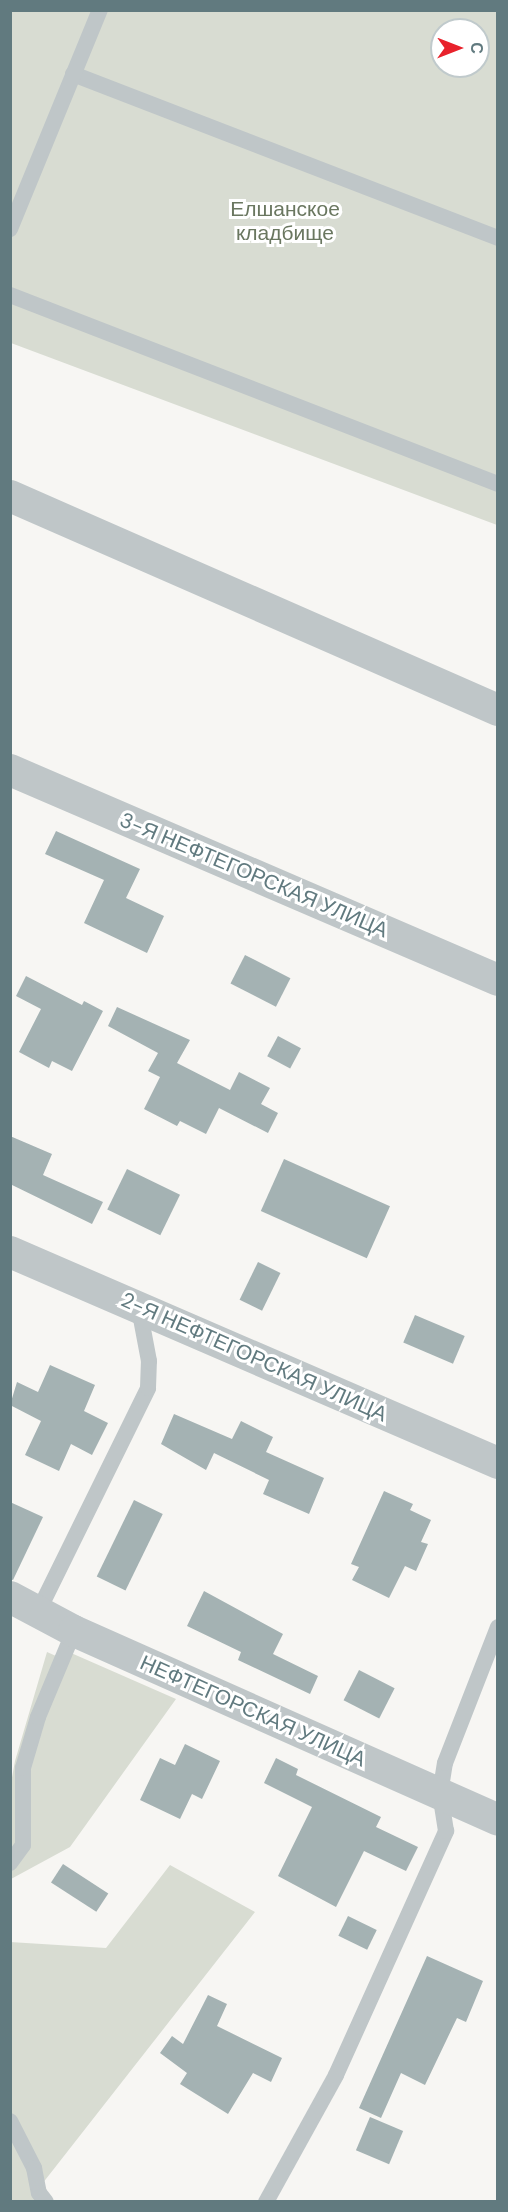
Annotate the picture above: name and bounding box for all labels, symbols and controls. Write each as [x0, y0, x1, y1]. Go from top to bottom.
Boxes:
north arrow [430, 18, 490, 78]
text: С [466, 42, 487, 54]
park label: Елшанское кладбище [230, 196, 340, 246]
street label: 3-Я НЕФТЕГОРСКАЯ УЛИЦА [116, 807, 392, 943]
street label: 2-Я НЕФТЕГОРСКАЯ УЛИЦА [117, 1287, 391, 1427]
street label: НЕФТЕГОРСКАЯ УЛИЦА [136, 1650, 370, 1772]

